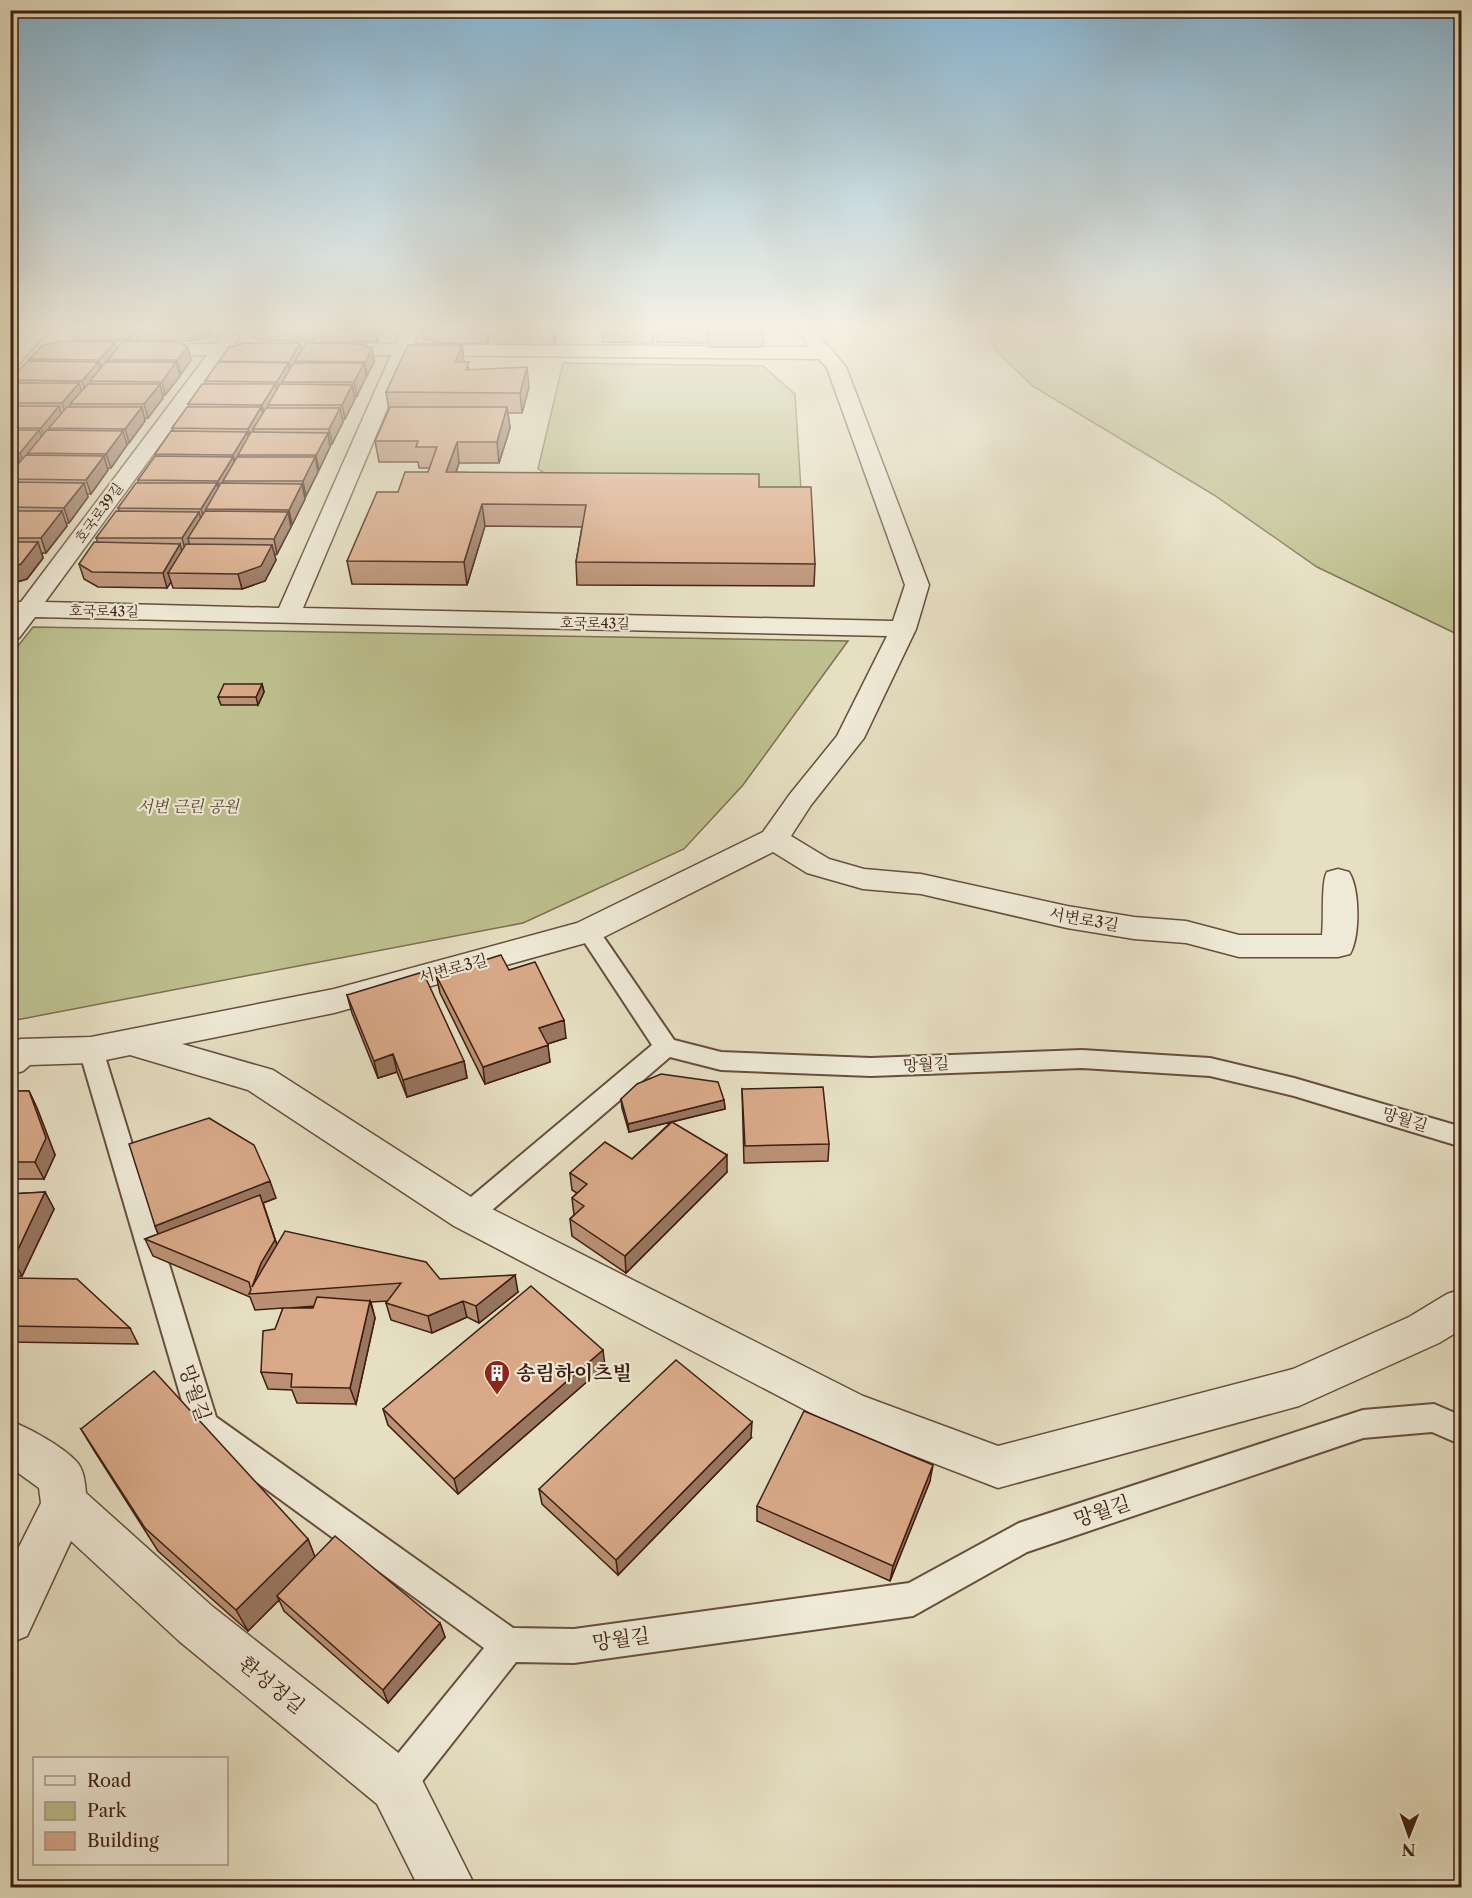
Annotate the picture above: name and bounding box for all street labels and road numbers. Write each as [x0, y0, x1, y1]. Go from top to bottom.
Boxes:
street label: 호국로39길 [71, 479, 127, 547]
street label: 호국로43길 [69, 601, 139, 621]
street label: 호국로43길 [560, 613, 630, 633]
street label: 서변로3길 [1047, 903, 1121, 935]
street label: 서변로3길 [416, 949, 490, 987]
street label: 망월길 [902, 1053, 950, 1075]
street label: 망월길 [1380, 1103, 1430, 1135]
street label: 망월길 [174, 1362, 216, 1424]
street label: 망월길 [1071, 1490, 1133, 1532]
street label: 망월길 [591, 1623, 651, 1655]
street label: 환성정길 [234, 1651, 310, 1719]

